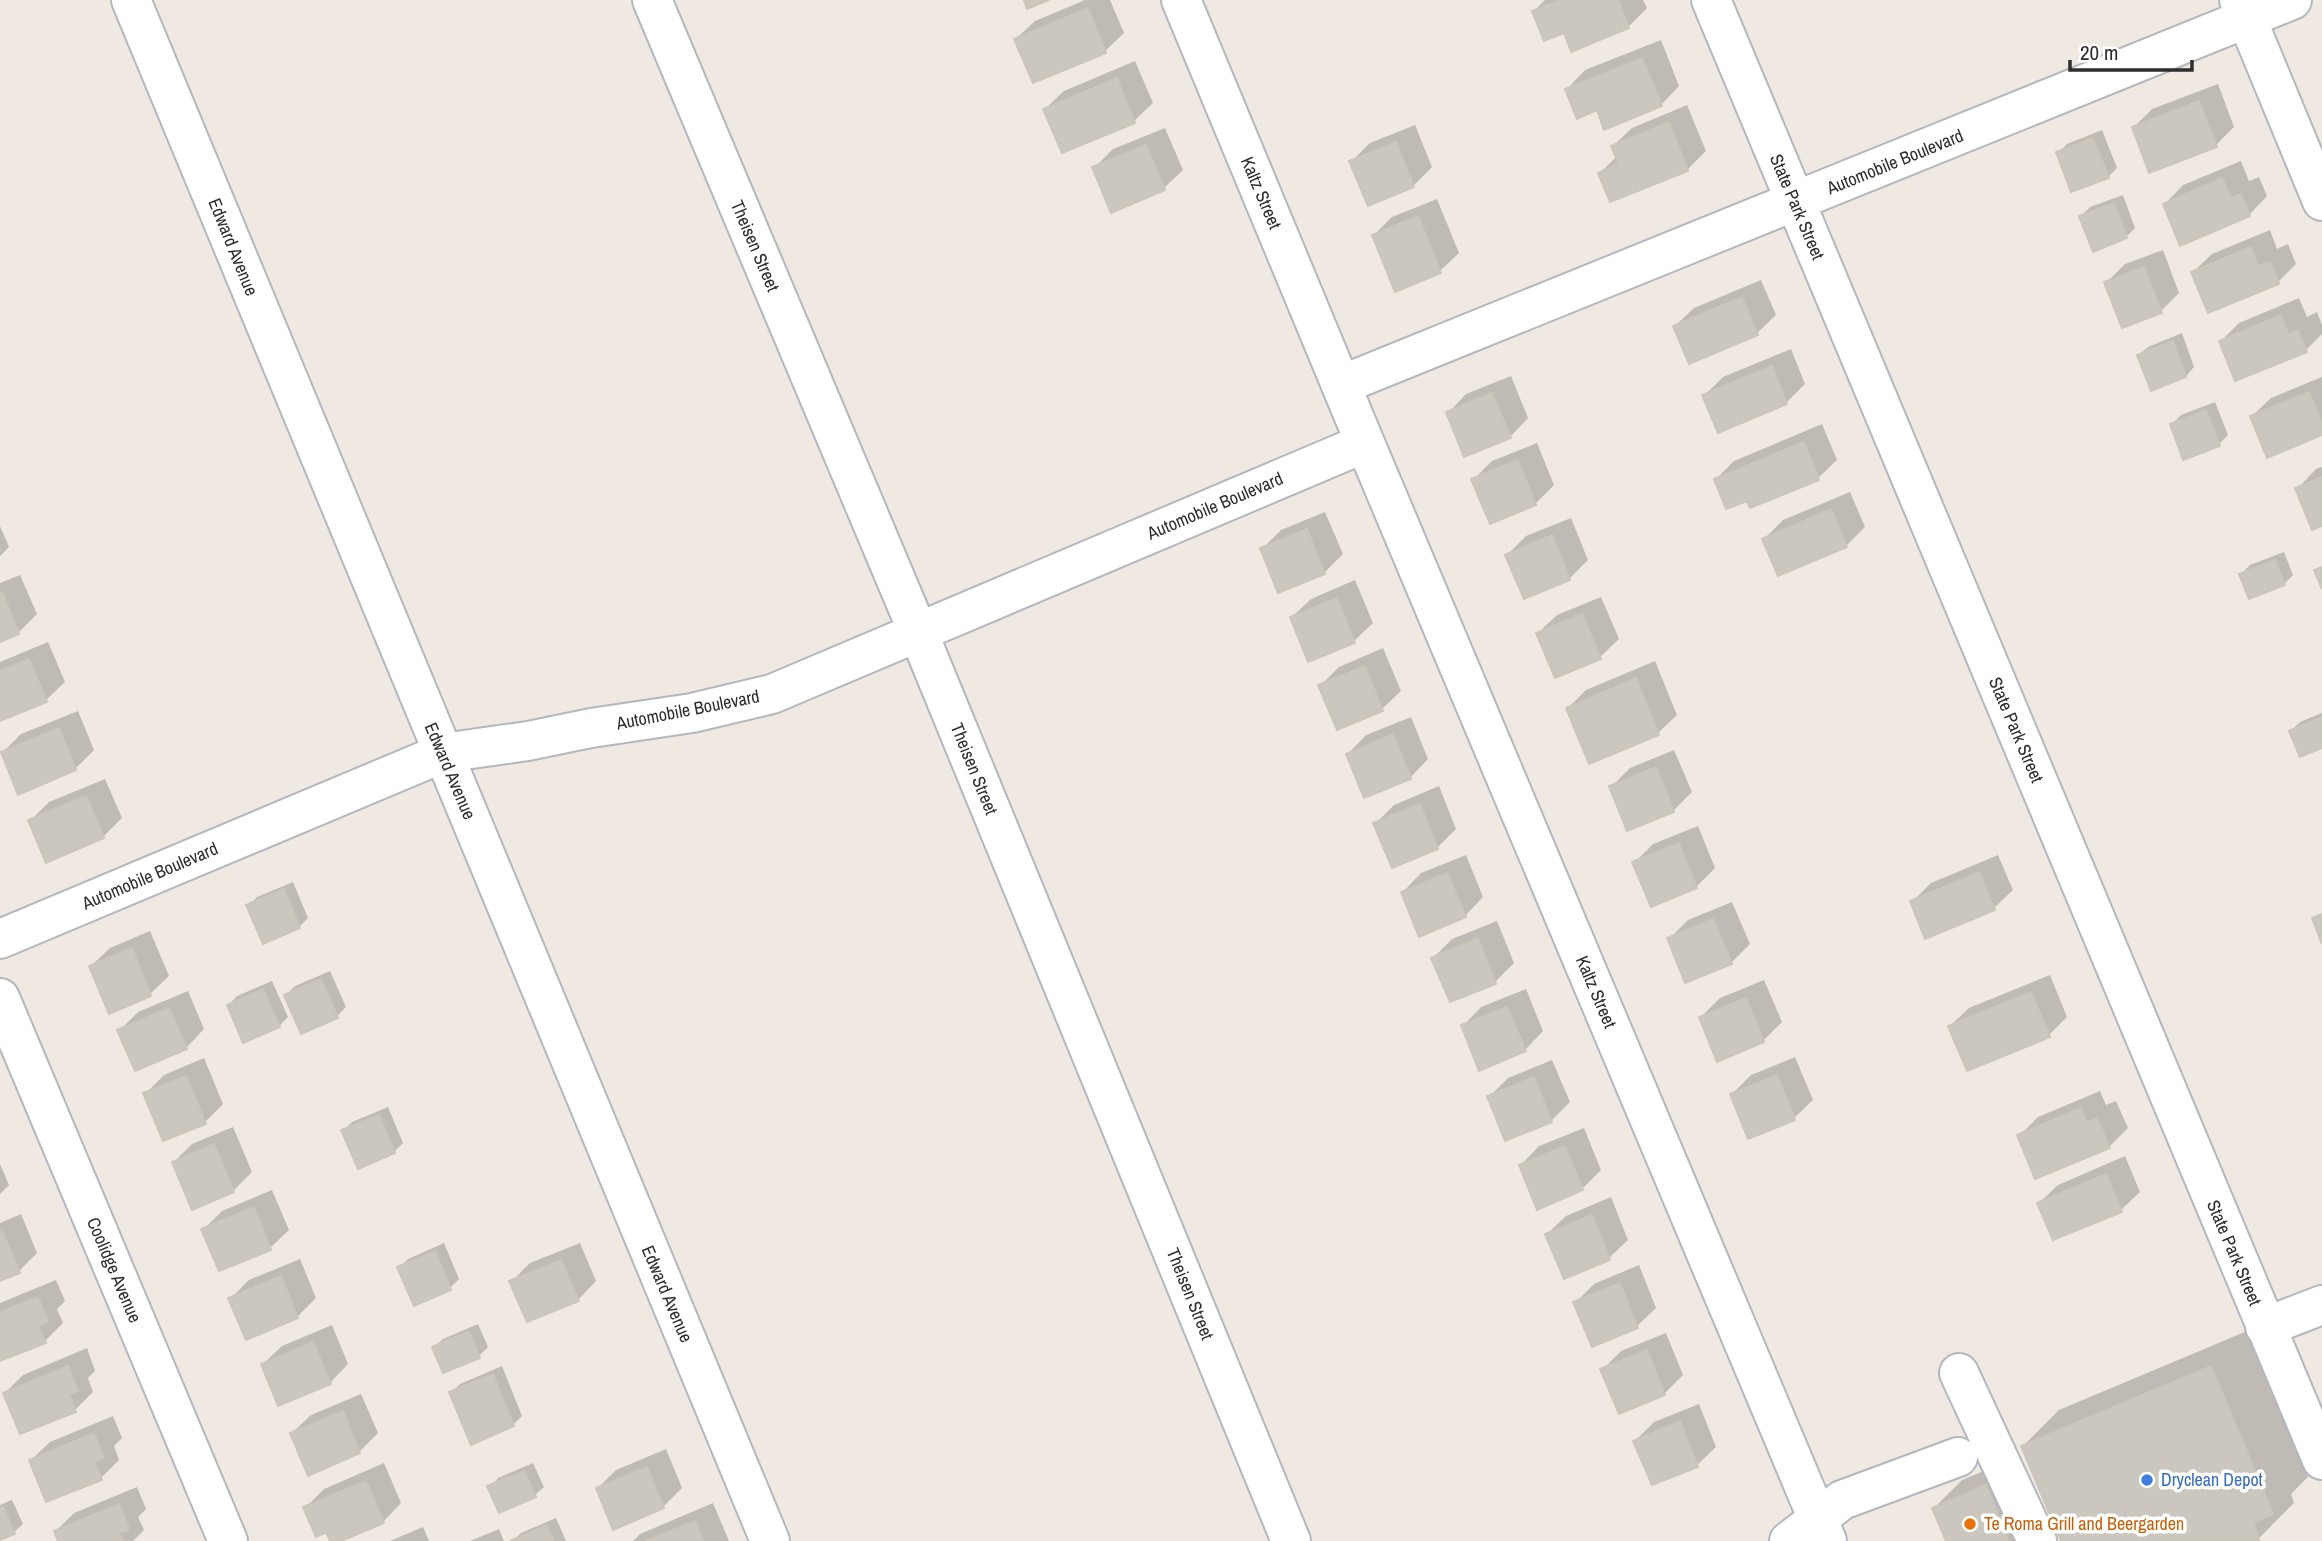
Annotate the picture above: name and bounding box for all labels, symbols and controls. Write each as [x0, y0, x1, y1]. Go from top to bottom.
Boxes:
scale bar [2070, 28, 2192, 72]
text: 20 m [2080, 38, 2118, 67]
street label: Automobile Boulevard [1822, 123, 1967, 201]
street label: State Park Street [1764, 150, 1831, 263]
street label: Kaltz Street [1235, 153, 1288, 233]
street label: Edward Avenue [203, 194, 264, 299]
street label: Theisen Street [725, 196, 786, 295]
street label: Automobile Boulevard [1142, 466, 1287, 546]
street label: State Park Street [1983, 673, 2050, 786]
street label: Automobile Boulevard [613, 683, 762, 736]
street label: Edward Avenue [419, 718, 482, 823]
street label: Theisen Street [945, 719, 1004, 818]
street label: Automobile Boulevard [77, 836, 222, 916]
street label: Kaltz Street [1570, 952, 1623, 1032]
street label: State Park Street [2201, 1196, 2268, 1309]
street label: Coolidge Avenue [81, 1213, 148, 1326]
street label: Edward Avenue [636, 1241, 699, 1346]
street label: Theisen Street [1161, 1244, 1220, 1343]
place label: Dryclean Depot [2161, 1467, 2263, 1492]
marker: Dryclean Depot [2139, 1472, 2155, 1488]
place label: Te Roma Grill and Beergarden [1984, 1511, 2184, 1536]
marker: Te Roma Grill and Beergarden [1962, 1516, 1978, 1532]

